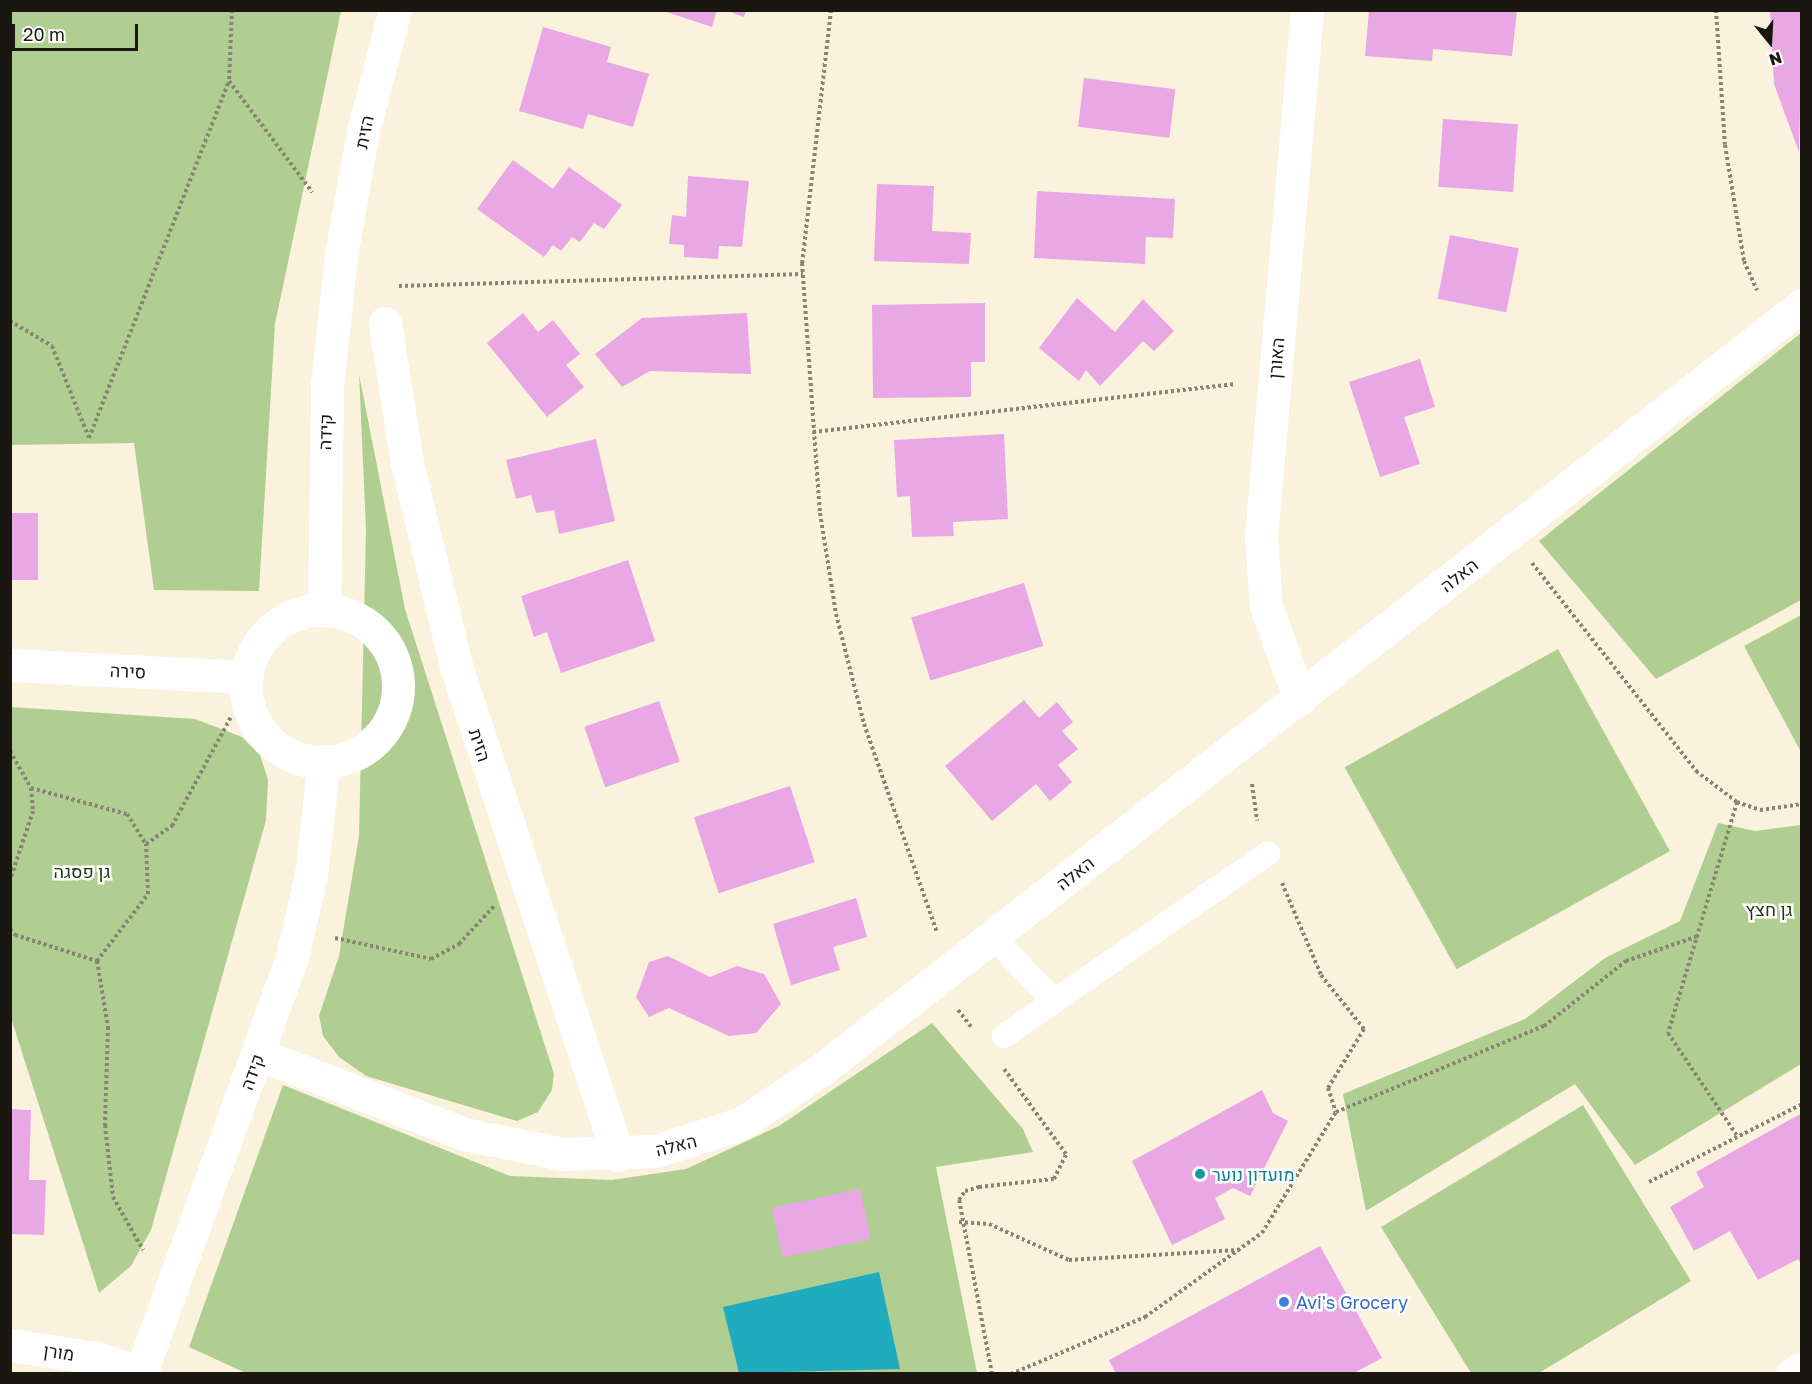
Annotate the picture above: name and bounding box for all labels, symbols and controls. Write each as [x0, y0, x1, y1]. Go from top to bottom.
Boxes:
scale bar [15, 12, 141, 50]
north arrow [1740, 12, 1800, 72]
text: 20 m [23, 23, 65, 45]
text: N [1767, 48, 1784, 71]
street label: הזית [350, 113, 378, 151]
street label: האורן [1263, 336, 1289, 380]
street label: קידה [314, 413, 336, 451]
street label: האלה [1436, 554, 1482, 596]
street label: סירה [109, 659, 147, 683]
street label: הזית [465, 726, 495, 764]
street label: האלה [1052, 852, 1098, 894]
park label: גן פסגה [54, 860, 110, 882]
park label: גן חצץ [1745, 898, 1793, 920]
street label: קידה [236, 1051, 268, 1093]
street label: האלה [653, 1129, 699, 1161]
place label: מועדון נוער [1212, 1163, 1295, 1185]
marker: מועדון נוער [1193, 1167, 1207, 1181]
place label: Avi's Grocery [1296, 1291, 1408, 1313]
marker: Avi's Grocery [1277, 1295, 1291, 1309]
street label: מורן [42, 1339, 76, 1365]

